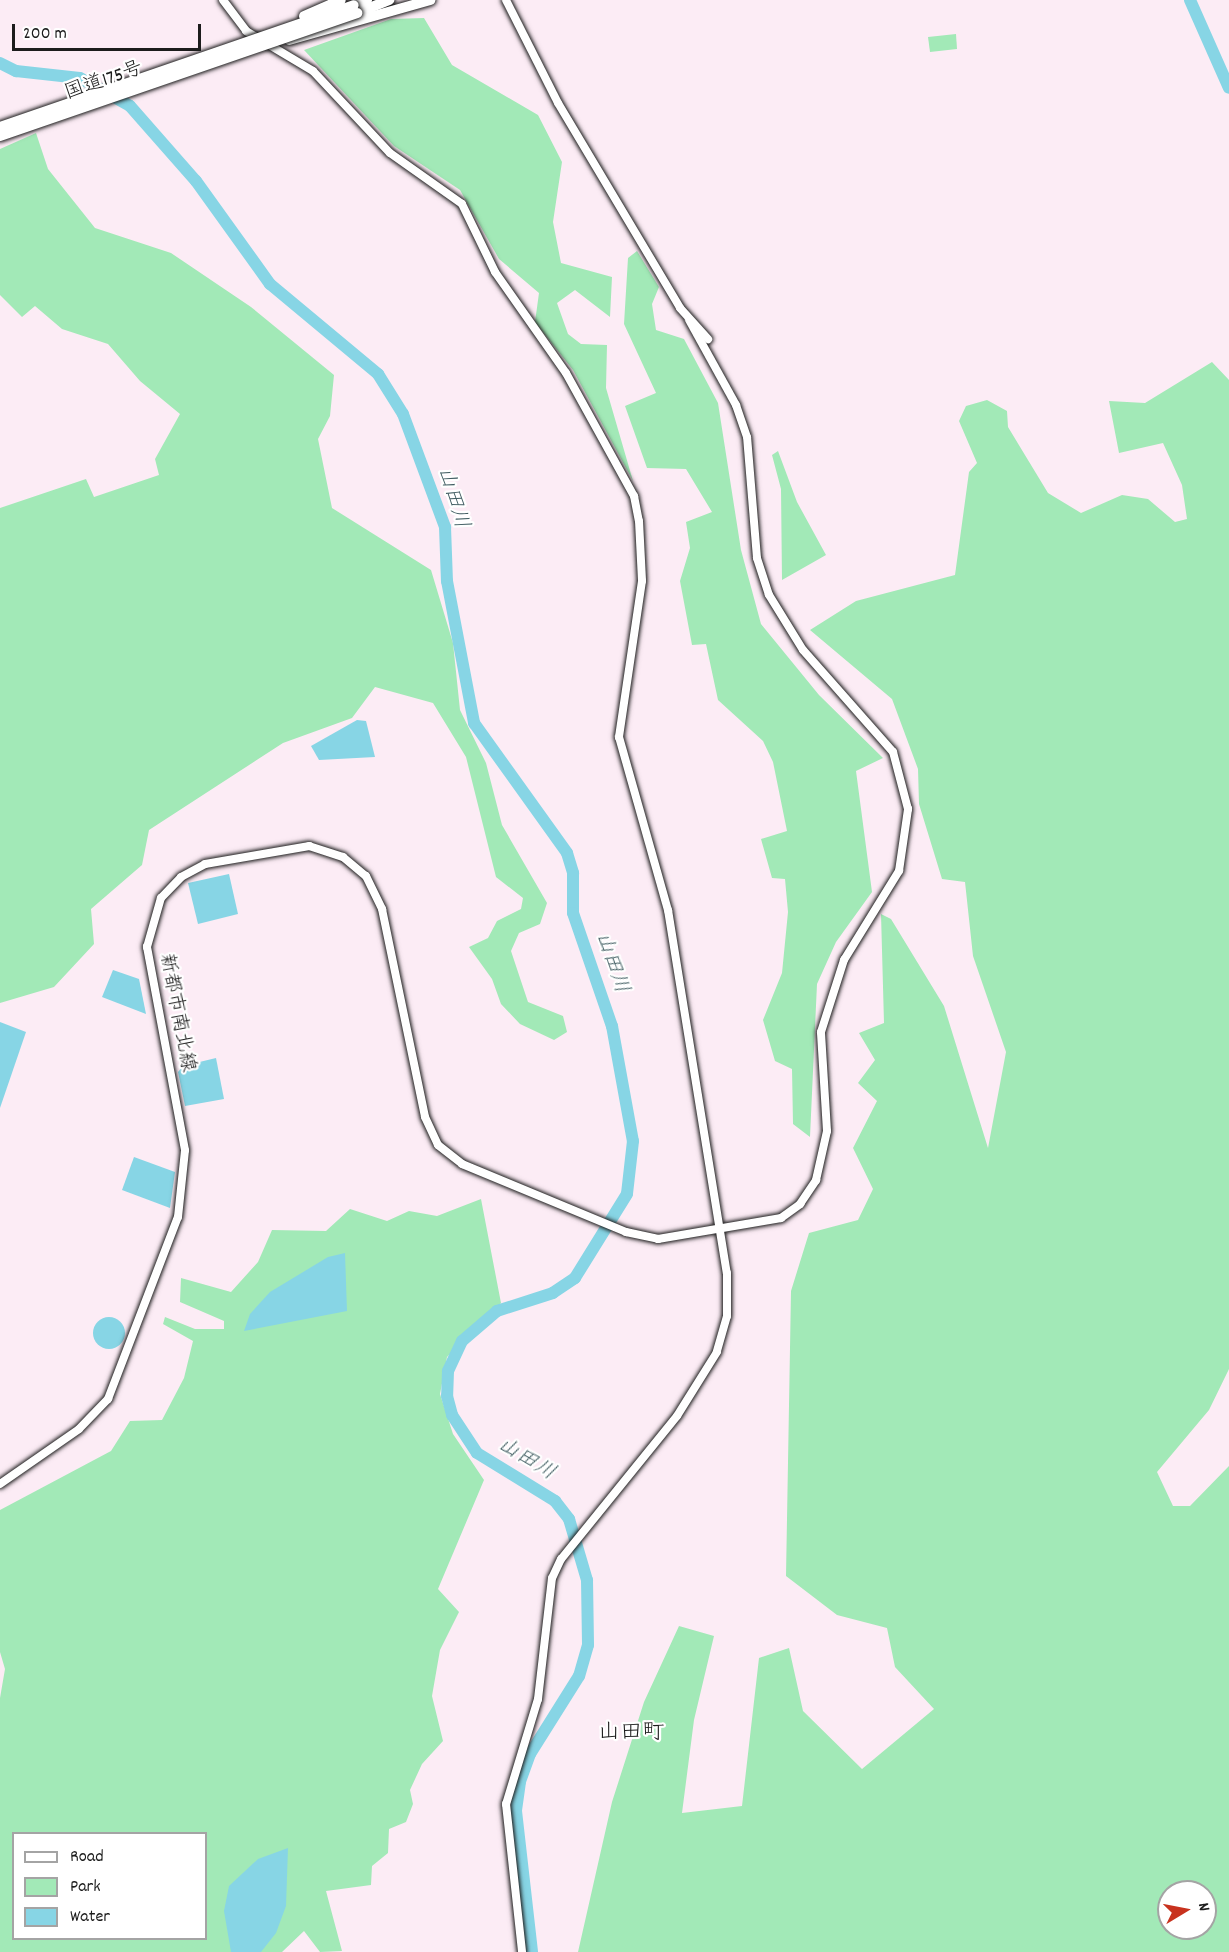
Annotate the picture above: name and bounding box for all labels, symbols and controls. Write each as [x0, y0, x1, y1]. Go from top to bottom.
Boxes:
scale bar [15, 12, 204, 50]
text: 200 m [23, 22, 67, 47]
street label: 国道175号 [62, 57, 146, 107]
water label: 山田川 [431, 464, 473, 532]
water label: 山田川 [589, 929, 633, 997]
street label: 新都市南北線 [153, 952, 199, 1074]
water label: 山田川 [493, 1433, 559, 1487]
district label: 山田町 [598, 1721, 664, 1747]
legend [12, 1832, 207, 1940]
text: Road [70, 1845, 104, 1870]
text: Park [70, 1875, 101, 1900]
north arrow [1157, 1880, 1217, 1940]
text: N [1191, 1901, 1215, 1913]
text: Water [70, 1905, 110, 1930]

